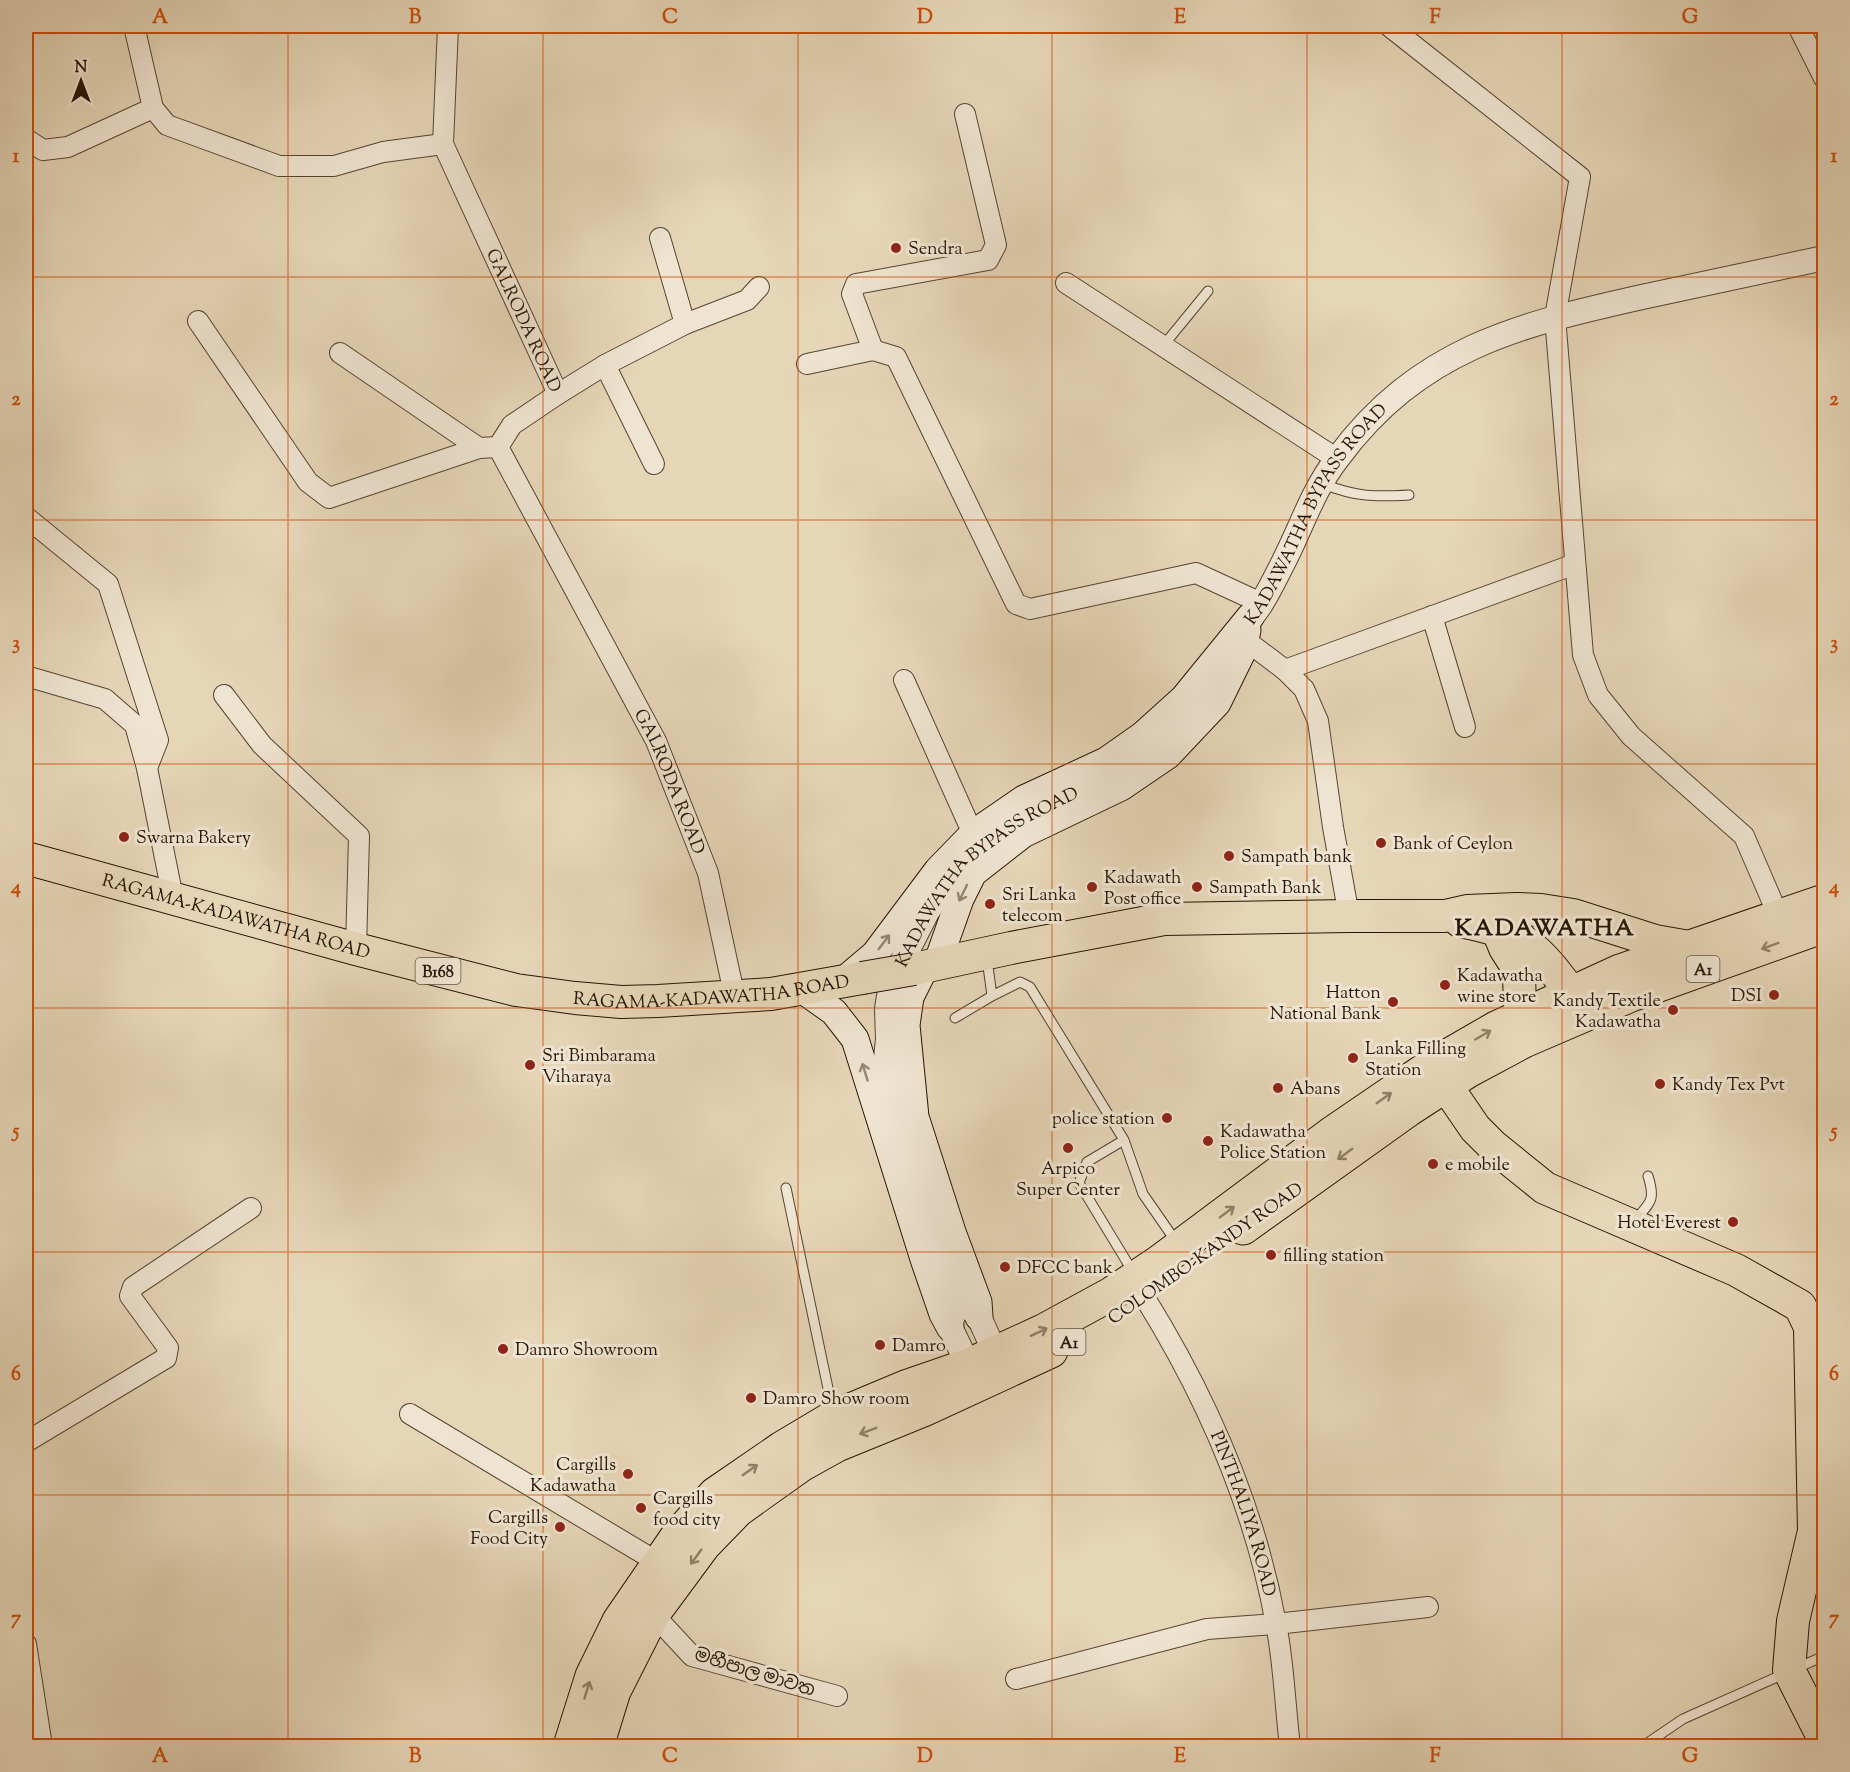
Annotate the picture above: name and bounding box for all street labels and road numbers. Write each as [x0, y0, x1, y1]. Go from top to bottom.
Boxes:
street label: GALRODA ROAD [478, 245, 567, 397]
street label: KADAWATHA BYPASS ROAD [1239, 398, 1394, 631]
street label: GALRODA ROAD [626, 705, 710, 858]
street label: KADAWATHA BYPASS ROAD [890, 782, 1083, 972]
street label: RAGAMA-KADAWATHA ROAD [99, 868, 373, 967]
road number: A1 [1686, 956, 1720, 982]
road number: B168 [416, 958, 460, 984]
street label: RAGAMA-KADAWATHA ROAD [572, 969, 852, 1017]
street label: COLOMBO-KANDY ROAD [1103, 1177, 1309, 1332]
road number: A1 [1052, 1329, 1086, 1355]
street label: PINTHALIYA ROAD [1202, 1427, 1281, 1599]
street label: මහීපාල මාවත [691, 1643, 818, 1705]

